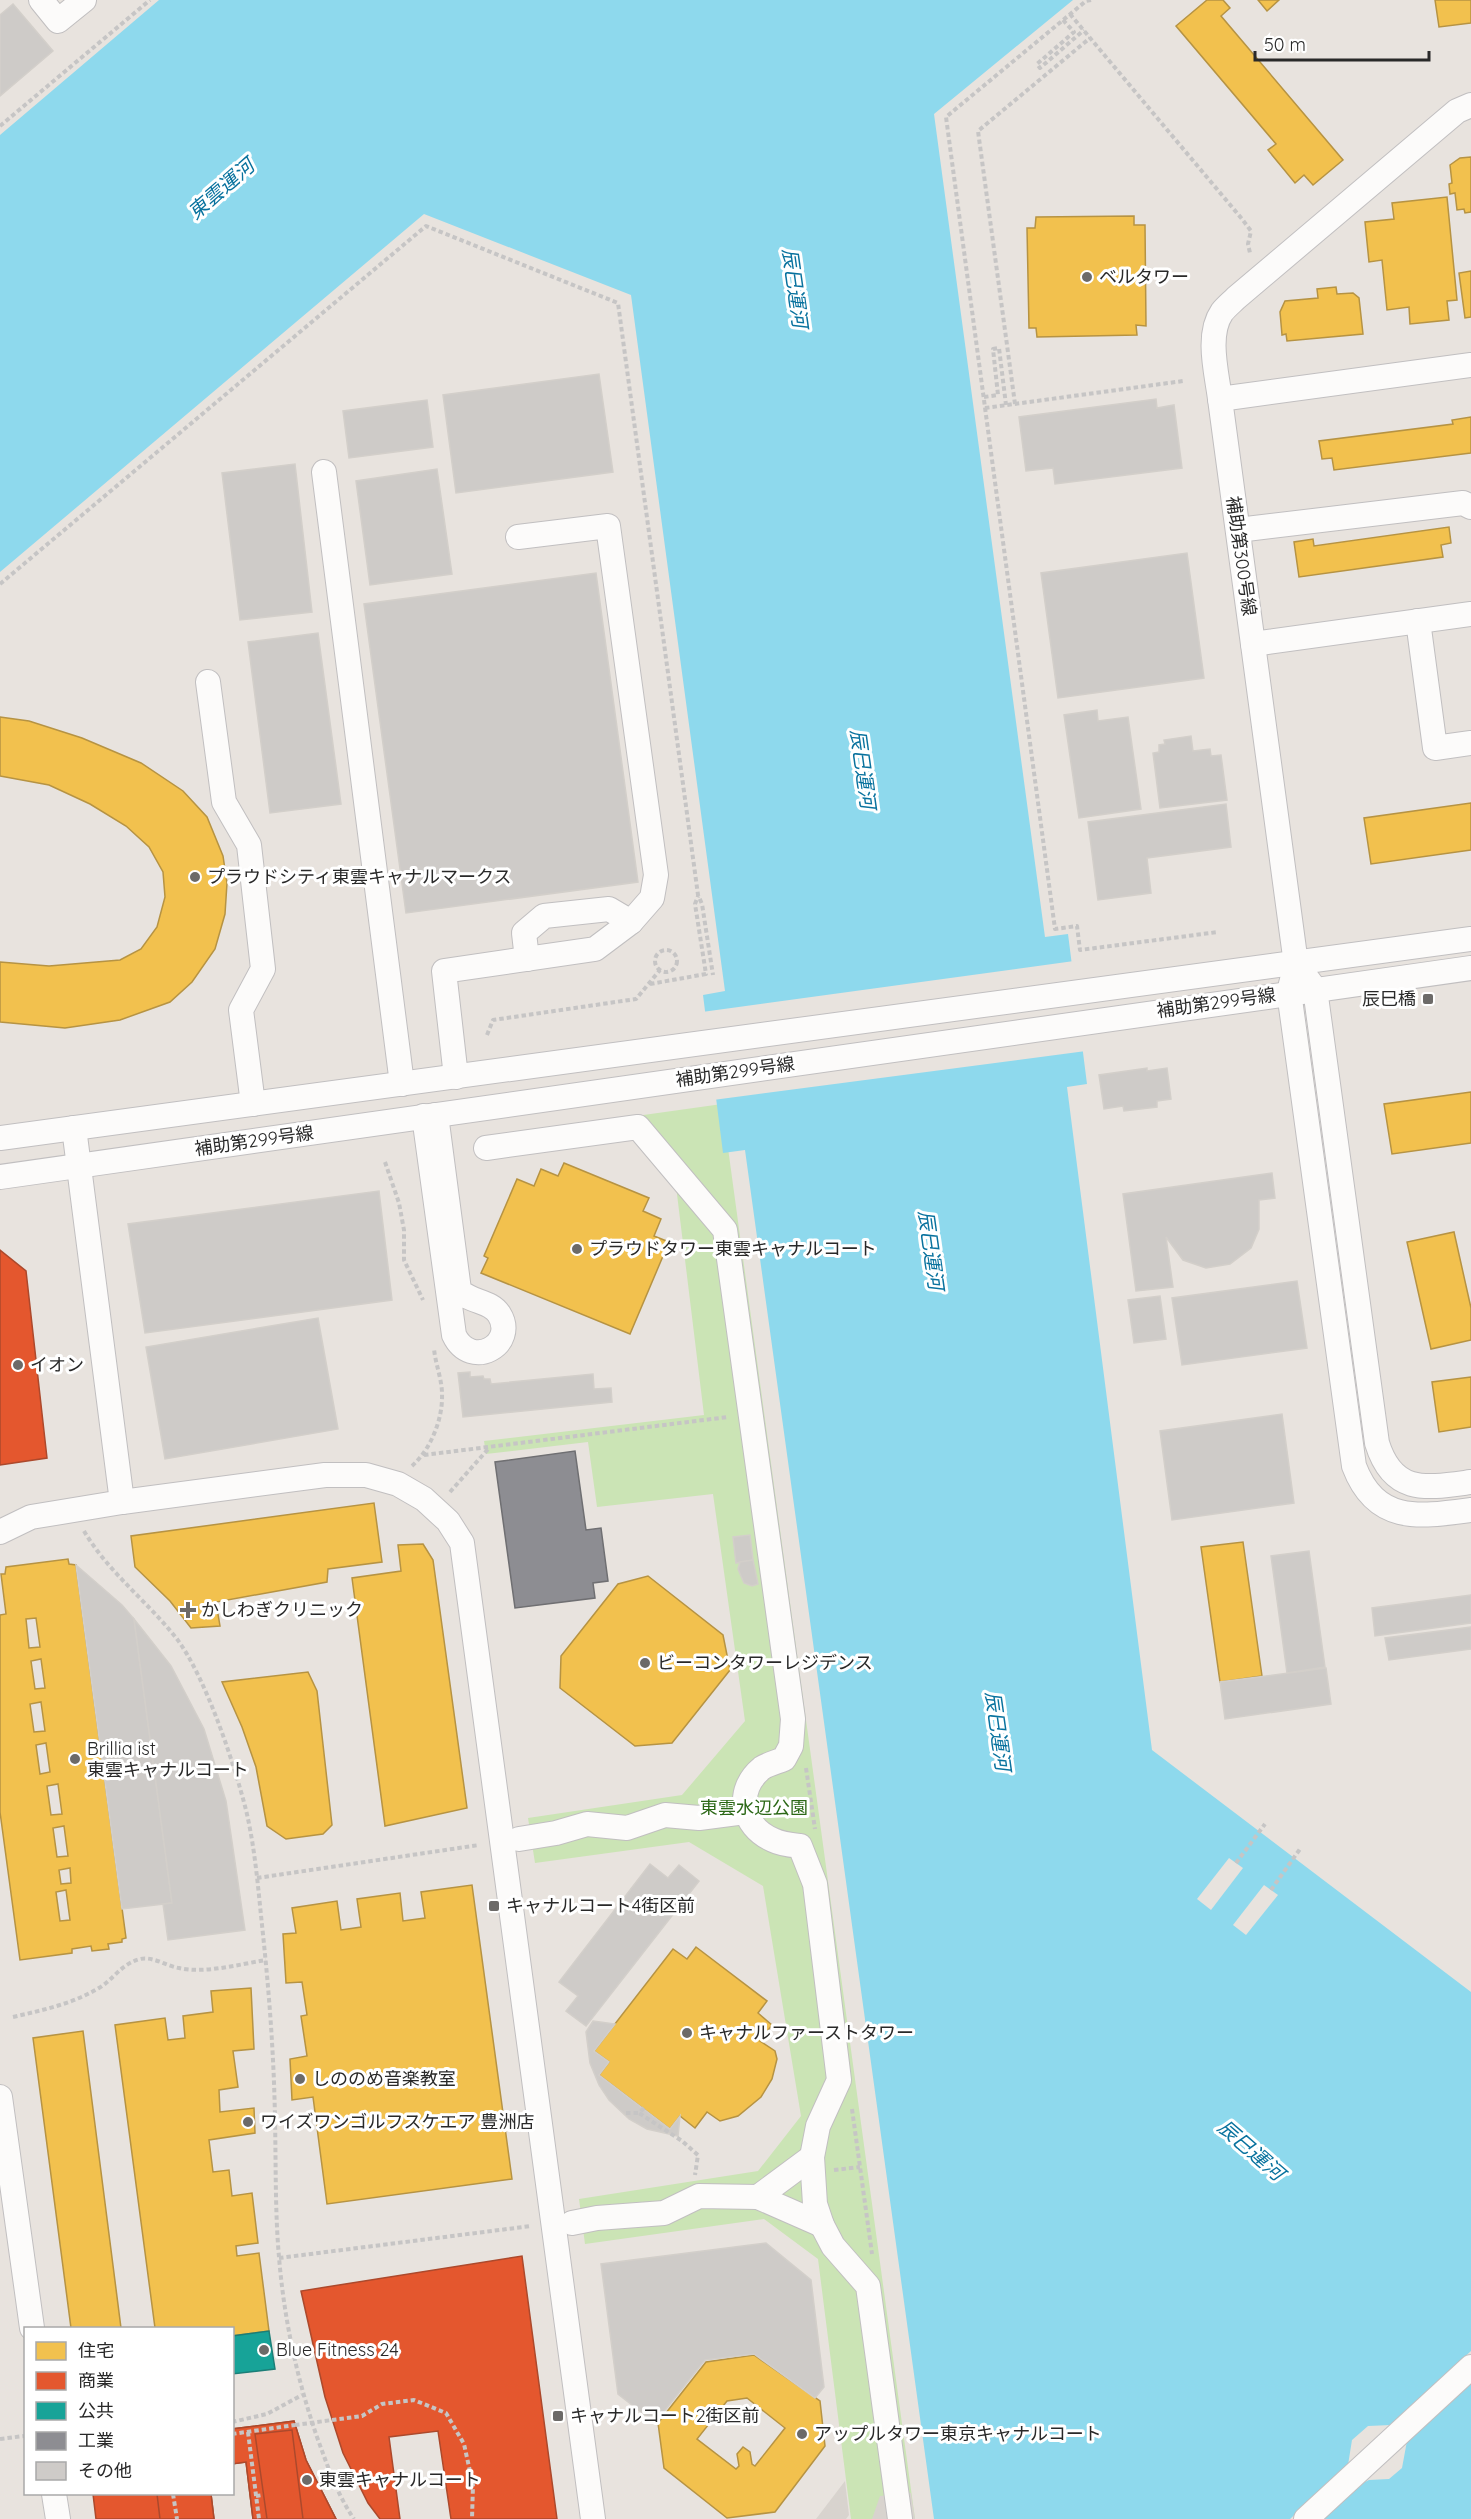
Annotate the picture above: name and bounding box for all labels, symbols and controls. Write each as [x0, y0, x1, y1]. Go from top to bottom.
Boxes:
scale bar [1255, 24, 1429, 62]
text: 50 m [1264, 33, 1306, 56]
water label: 東雲運河 [182, 150, 262, 224]
water label: 辰巳運河 [778, 247, 814, 333]
place label: ベルタワー [1099, 265, 1189, 288]
marker: ベルタワー [1080, 270, 1094, 284]
street label: 補助第300号線 [1222, 494, 1261, 617]
water label: 辰巳運河 [846, 728, 882, 814]
place label: プラウドシティ東雲キャナルマークス [207, 865, 511, 888]
marker: プラウドシティ東雲キャナルマークス [188, 870, 202, 884]
street label: 補助第299号線 [1155, 983, 1277, 1022]
place label: 辰巳橋 [1362, 987, 1416, 1010]
marker: 辰巳橋 [1421, 992, 1435, 1006]
street label: 補助第299号線 [674, 1052, 796, 1091]
street label: 補助第299号線 [193, 1121, 315, 1160]
water label: 辰巳運河 [914, 1209, 950, 1295]
place label: プラウドタワー東雲キャナルコート [589, 1237, 877, 1260]
marker: プラウドタワー東雲キャナルコート [570, 1242, 584, 1256]
place label: イオン [30, 1353, 84, 1376]
marker: イオン [11, 1358, 25, 1372]
place label: かしわぎクリニック [201, 1598, 363, 1621]
marker: かしわぎクリニック [179, 1601, 197, 1619]
place label: ビーコンタワーレジデンス [657, 1651, 873, 1674]
marker: ビーコンタワーレジデンス [638, 1656, 652, 1670]
water label: 辰巳運河 [981, 1690, 1017, 1776]
place label: Brillia ist 東雲キャナルコート [87, 1737, 249, 1781]
marker: Brillia ist 東雲キャナルコート [68, 1752, 82, 1766]
park label: 東雲水辺公園 [700, 1796, 808, 1819]
place label: キャナルコート4街区前 [506, 1894, 695, 1917]
marker: キャナルコート4街区前 [487, 1899, 501, 1913]
place label: キャナルファーストタワー [699, 2021, 914, 2044]
marker: キャナルファーストタワー [680, 2026, 694, 2040]
place label: しののめ音楽教室 [312, 2067, 456, 2090]
marker: しののめ音楽教室 [293, 2072, 307, 2086]
place label: ワイズワンゴルフスケエア 豊洲店 [260, 2110, 534, 2133]
water label: 辰巳運河 [1213, 2114, 1293, 2188]
marker: ワイズワンゴルフスケエア 豊洲店 [241, 2115, 255, 2129]
legend [24, 2327, 234, 2495]
place label: Blue Fitness 24 [276, 2338, 399, 2361]
text: 住宅 [78, 2339, 114, 2362]
marker: Blue Fitness 24 [257, 2343, 271, 2357]
text: 商業 [78, 2369, 114, 2392]
text: 公共 [78, 2399, 114, 2422]
place label: キャナルコート2街区前 [570, 2404, 760, 2427]
marker: キャナルコート2街区前 [551, 2409, 565, 2423]
place label: アップルタワー東京キャナルコート [814, 2422, 1102, 2445]
marker: アップルタワー東京キャナルコート [795, 2427, 809, 2441]
text: 工業 [78, 2429, 114, 2452]
text: その他 [78, 2459, 132, 2482]
place label: 東雲キャナルコート [319, 2468, 481, 2491]
marker: 東雲キャナルコート [300, 2473, 314, 2487]

